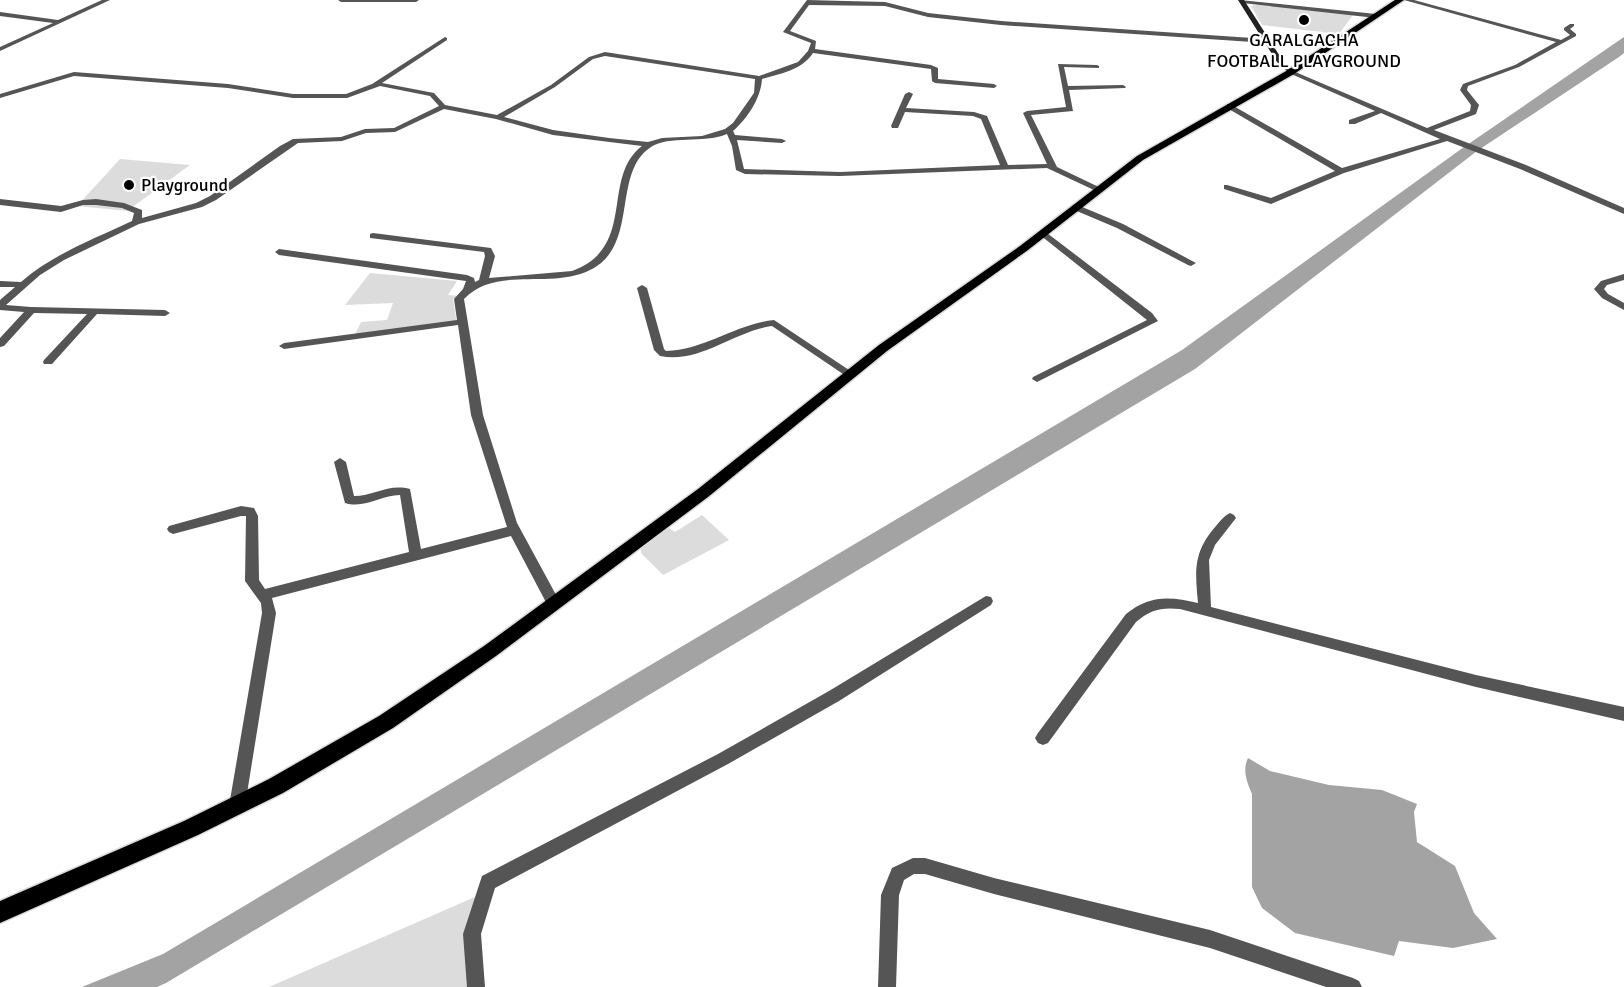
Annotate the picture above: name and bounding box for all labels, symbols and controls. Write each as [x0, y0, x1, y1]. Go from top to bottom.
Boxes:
marker: GARALGACHA FOOTBALL PLAYGROUND [1297, 13, 1311, 27]
place label: GARALGACHA FOOTBALL PLAYGROUND [1207, 29, 1401, 72]
place label: Playground [141, 174, 228, 196]
marker: Playground [122, 178, 136, 192]

